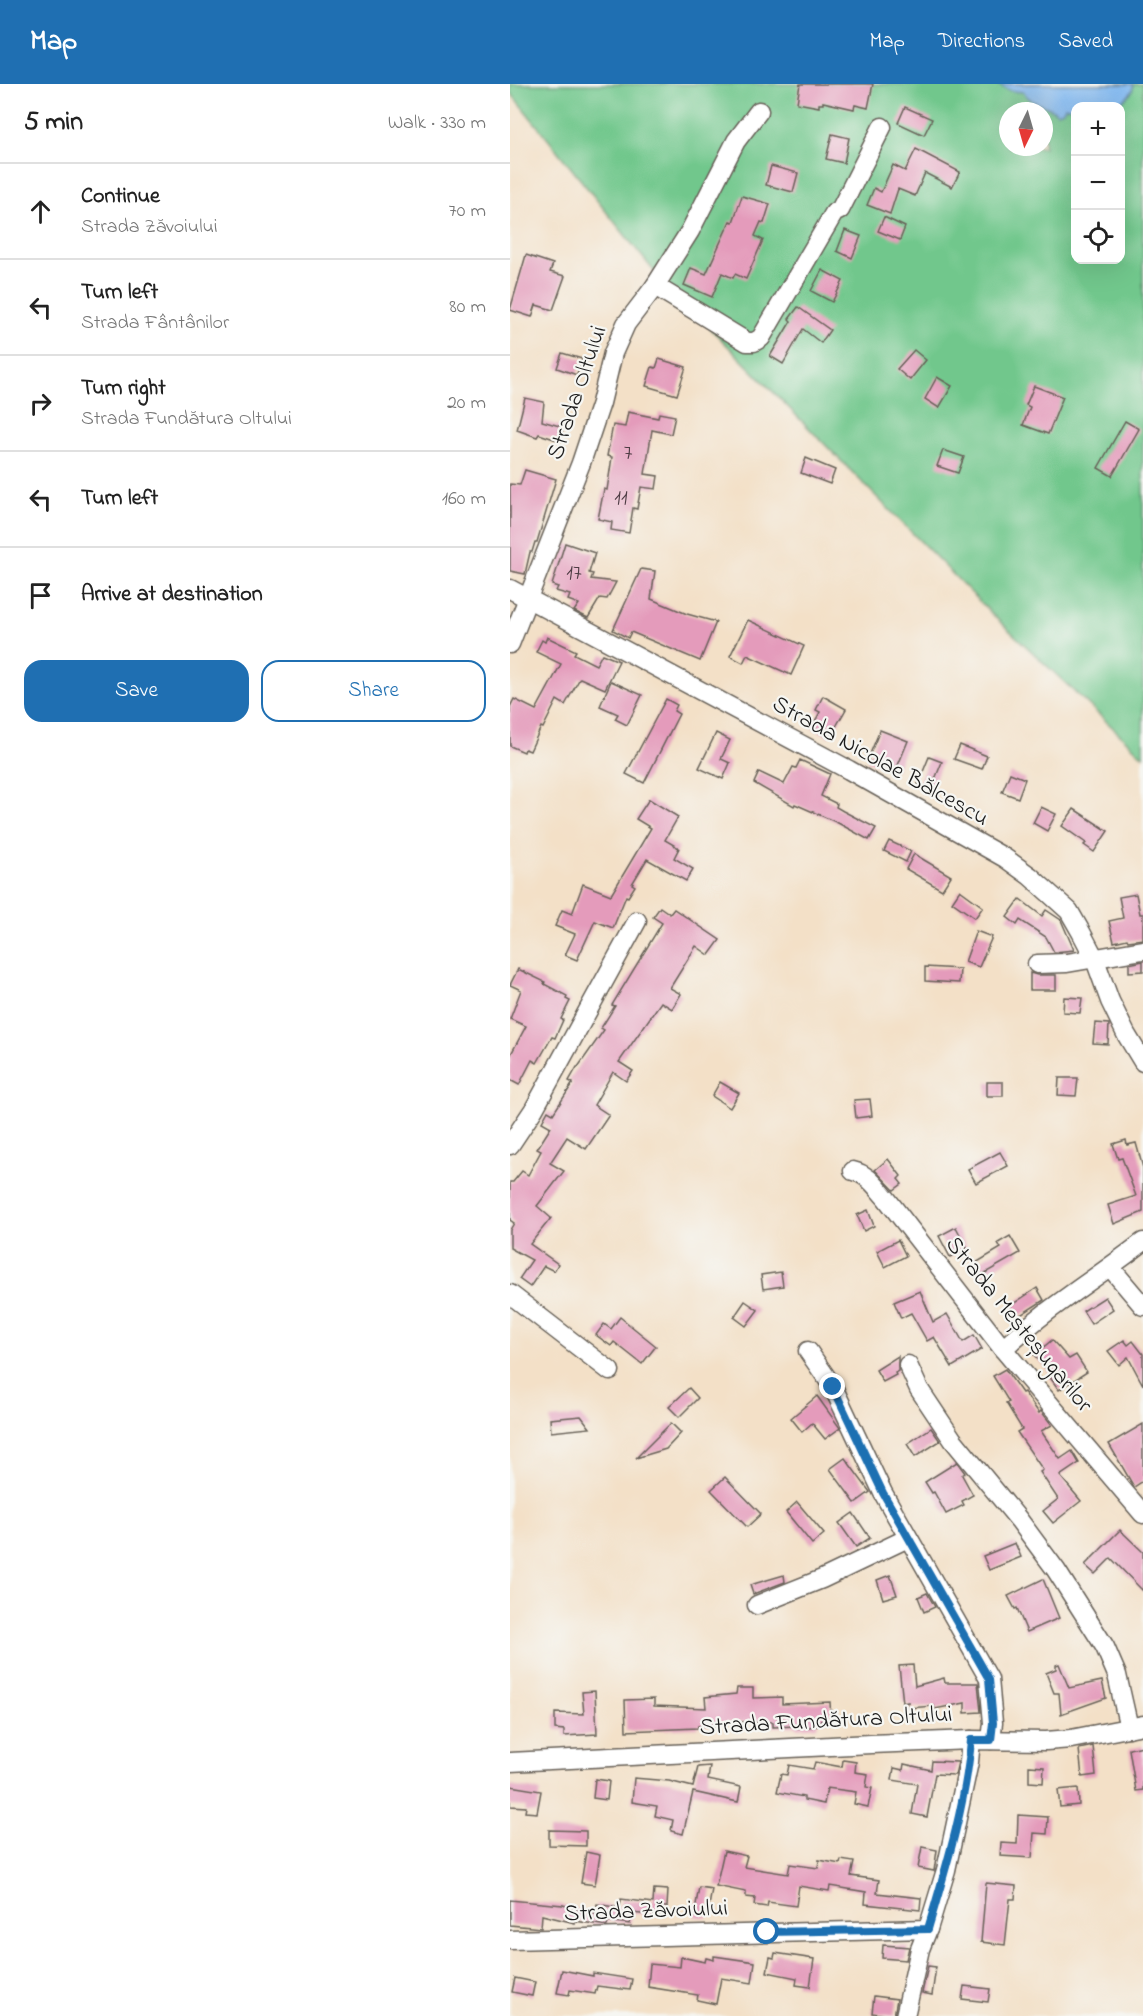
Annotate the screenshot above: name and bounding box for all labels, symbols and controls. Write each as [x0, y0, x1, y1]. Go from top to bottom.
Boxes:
text: Map [30, 22, 77, 63]
text: Map [869, 27, 905, 57]
text: Directions [938, 27, 1025, 57]
text: Saved [1058, 27, 1113, 57]
north arrow [999, 102, 1053, 156]
map controls [1071, 102, 1125, 264]
button: + [1071, 102, 1125, 156]
text: 5 min [24, 104, 83, 142]
text: Walk · 330 m [388, 109, 486, 138]
button: − [1071, 156, 1125, 210]
text: Continue [81, 181, 160, 213]
icon: ahead [24, 195, 57, 228]
text: 70 m [449, 197, 486, 226]
button: locate [1071, 210, 1125, 264]
text: Strada Zăvoiului [81, 213, 218, 242]
text: Turn left [81, 277, 158, 309]
icon: left [24, 291, 57, 324]
text: 80 m [449, 293, 486, 322]
text: Strada Fântânilor [81, 309, 229, 338]
street label: Strada Oltului [539, 321, 617, 465]
text: Turn right [81, 373, 166, 405]
icon: right [24, 387, 57, 420]
text: 20 m [447, 389, 486, 418]
text: Strada Fundătura Oltului [81, 405, 292, 434]
house number: 7 [624, 439, 633, 469]
icon: left [24, 483, 57, 516]
text: Turn left [81, 483, 158, 515]
house number: 11 [614, 484, 628, 514]
text: 160 m [442, 485, 486, 514]
house number: 17 [566, 559, 582, 589]
icon: arrive [24, 579, 57, 612]
text: Arrive at destination [81, 579, 263, 611]
button: Save [24, 660, 249, 722]
button: Share [261, 660, 486, 722]
street label: Strada Nicolae Bălcescu [765, 688, 995, 836]
street label: Strada Meșteșugarilor [936, 1229, 1101, 1421]
route end [819, 1373, 845, 1399]
street label: Strada Fundătura Oltului [699, 1698, 953, 1746]
street label: Strada Zăvoiului [564, 1892, 728, 1932]
route start [753, 1918, 779, 1944]

